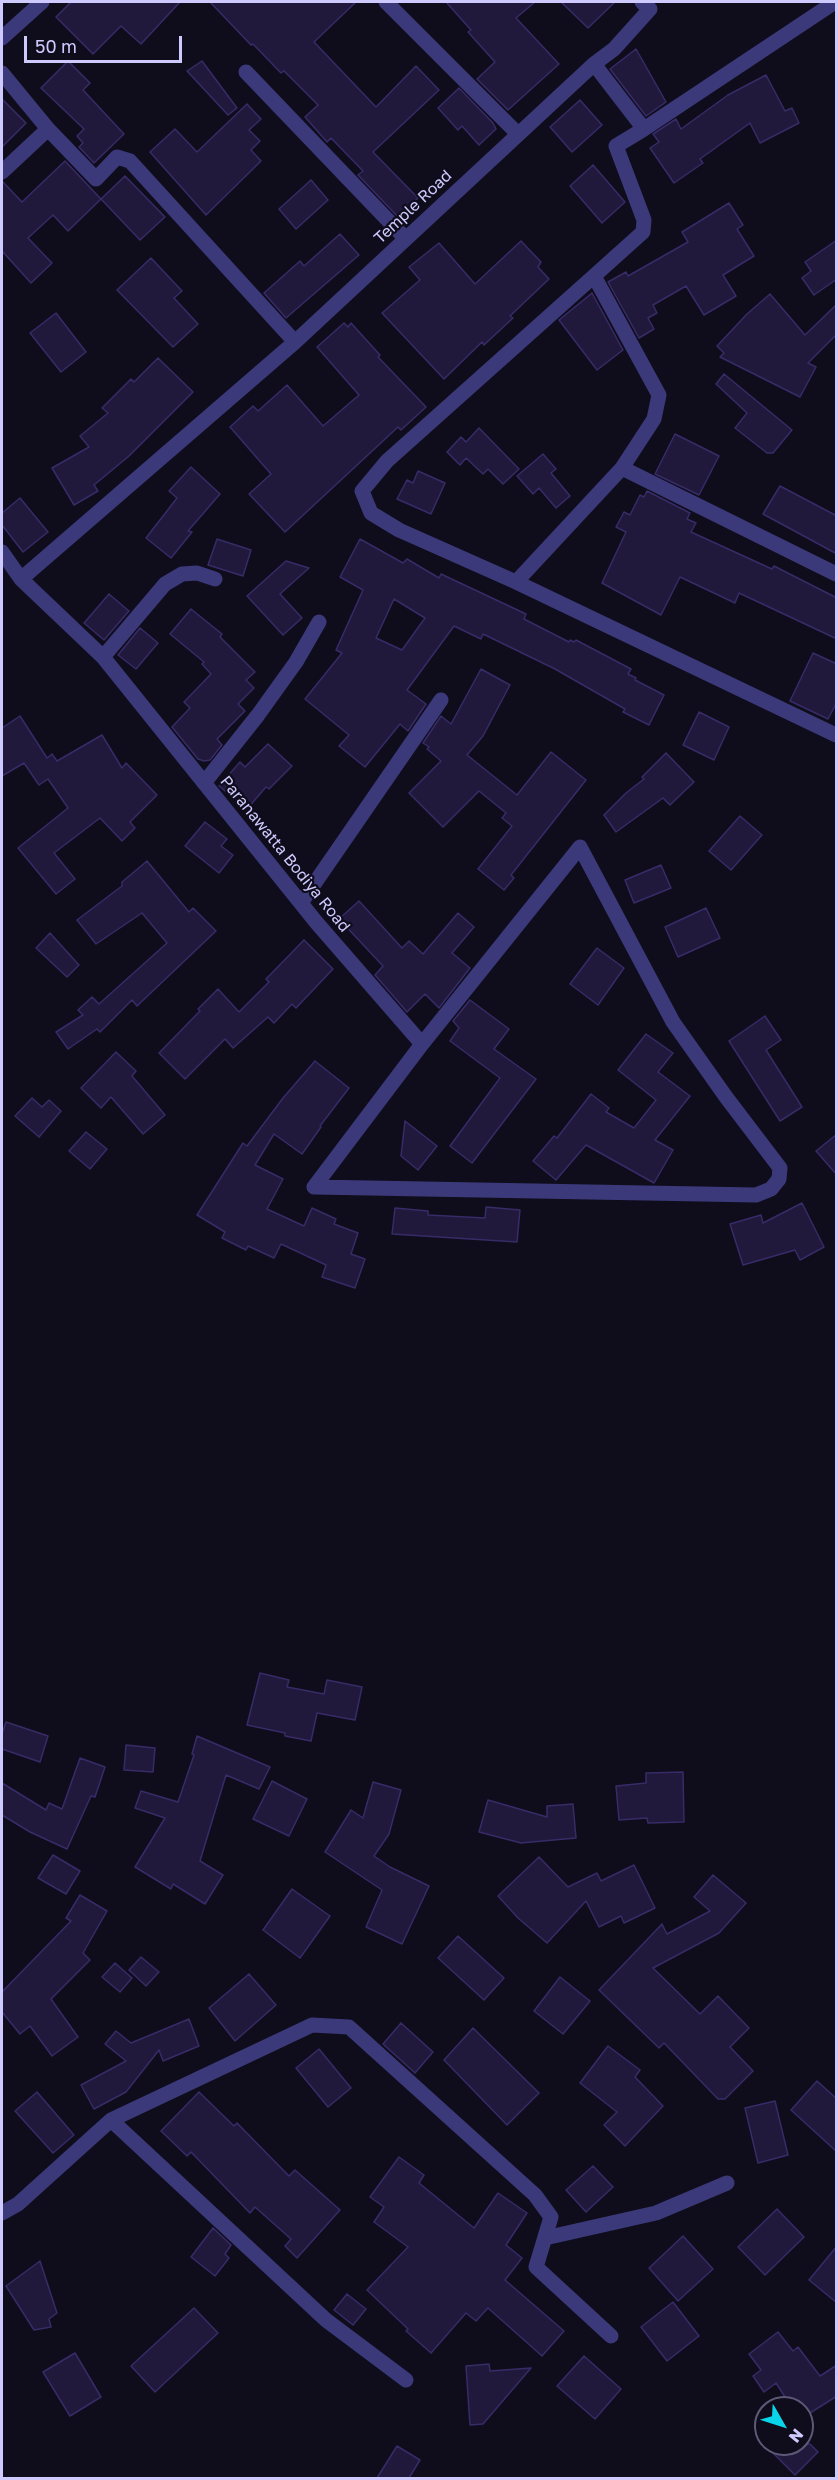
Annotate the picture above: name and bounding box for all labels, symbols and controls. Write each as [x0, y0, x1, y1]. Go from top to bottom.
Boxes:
scale bar [27, 24, 184, 62]
text: 50 m [35, 35, 77, 57]
street label: Temple Road [370, 166, 456, 248]
street label: Paranawatta Bodiya Road [216, 772, 354, 936]
north arrow [754, 2396, 814, 2456]
text: N [785, 2425, 808, 2447]

